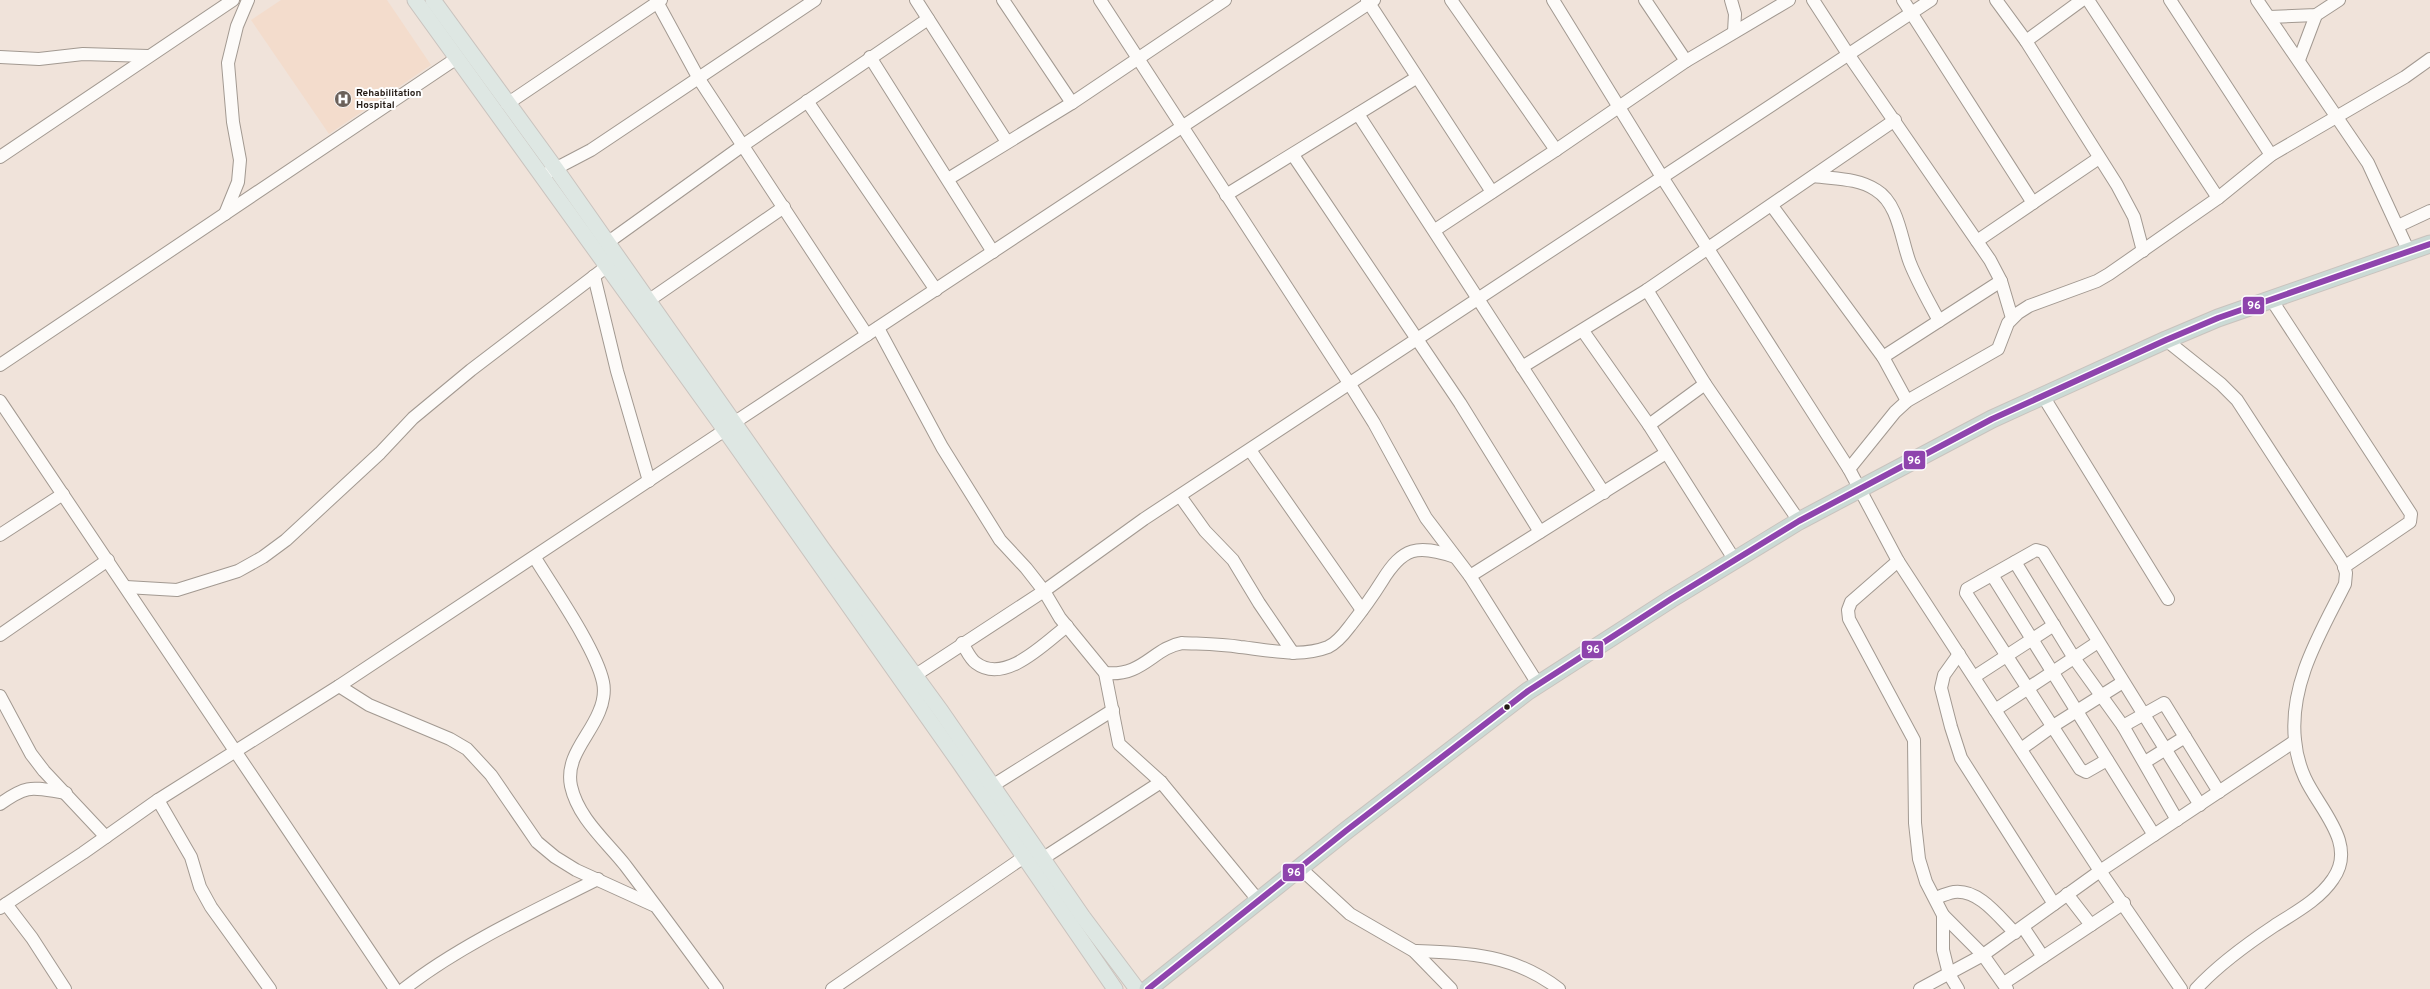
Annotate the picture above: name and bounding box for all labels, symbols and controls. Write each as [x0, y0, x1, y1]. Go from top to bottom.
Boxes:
place label: Rehabilitation Hospital [356, 87, 421, 112]
hospital icon: Rehabilitation Hospital [333, 89, 353, 109]
line badge: 96 [2242, 296, 2265, 315]
text: 96 [2247, 299, 2261, 313]
line badge: 96 [1903, 450, 1926, 470]
text: 96 [1907, 454, 1921, 468]
line badge: 96 [1581, 640, 1604, 659]
text: 96 [1586, 643, 1600, 657]
unlabelled marker [1502, 702, 1512, 712]
line badge: 96 [1282, 863, 1305, 882]
text: 96 [1287, 866, 1301, 880]

